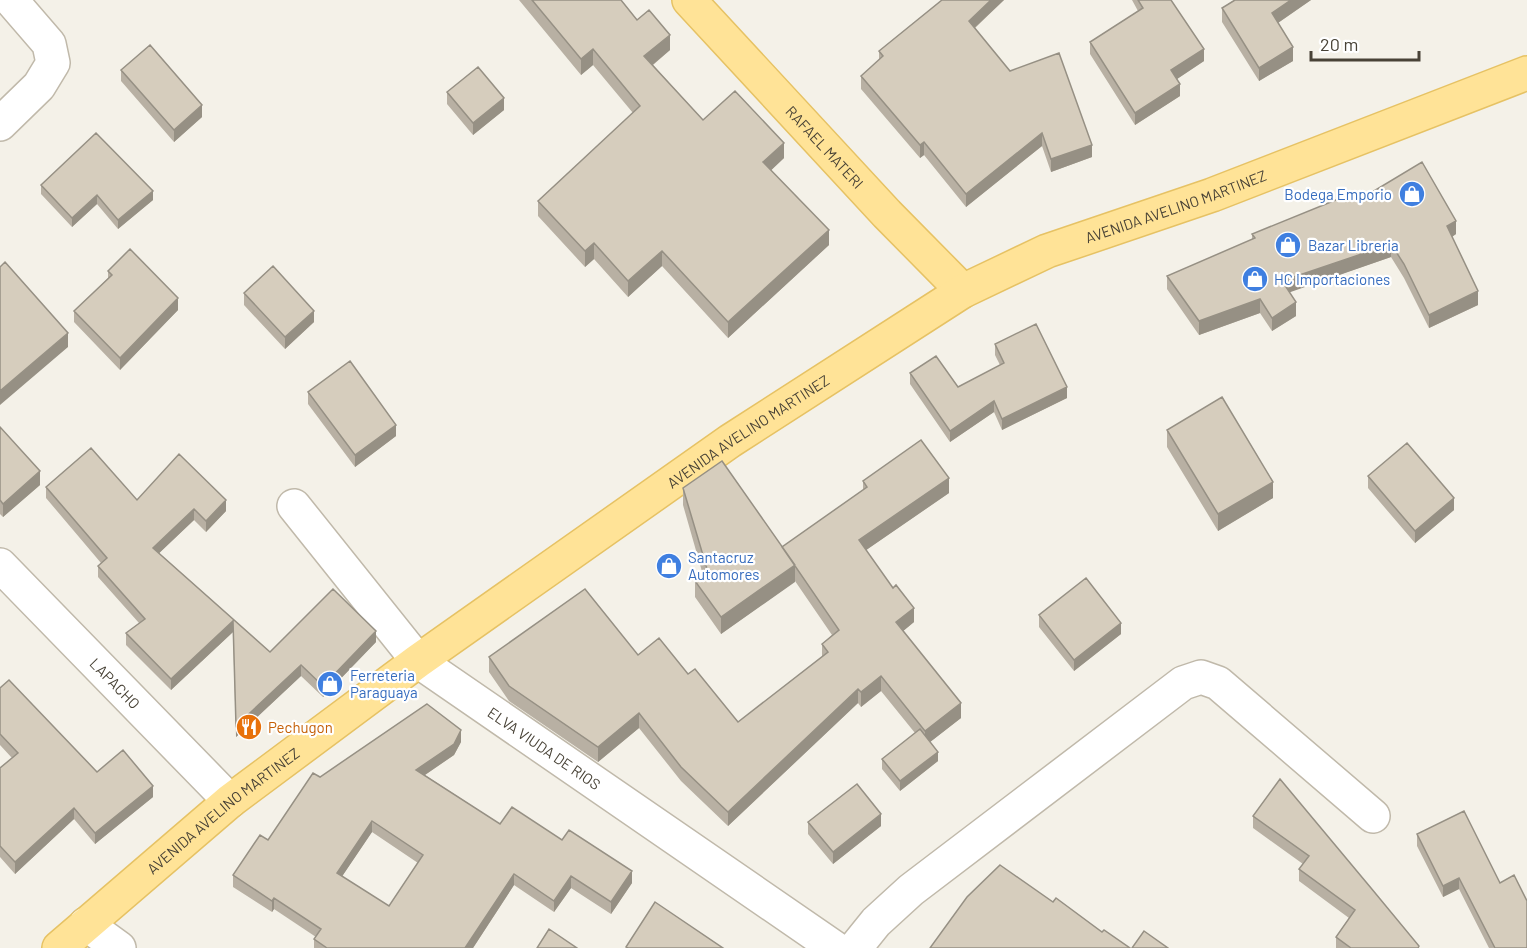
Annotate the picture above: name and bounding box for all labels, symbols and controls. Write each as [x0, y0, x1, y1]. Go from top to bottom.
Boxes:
scale bar [1311, 24, 1419, 62]
text: 20 m [1320, 33, 1358, 55]
street label: RAFAEL MATERI [782, 102, 867, 192]
street label: AVENIDA AVELINO MARTINEZ [1083, 166, 1269, 246]
shop icon: Bodega Emporio [1397, 179, 1427, 209]
place label: Bodega Emporio [1284, 185, 1392, 203]
shop icon: Bazar Libreria [1273, 230, 1303, 260]
place label: Bazar Libreria [1308, 236, 1399, 254]
shop icon: HC Importaciones [1240, 264, 1270, 294]
place label: HC Importaciones [1274, 270, 1390, 288]
street label: AVENIDA AVELINO MARTINEZ [663, 371, 832, 492]
place label: Santacruz Automores [688, 548, 760, 583]
shop icon: Santacruz Automores [654, 551, 684, 581]
street label: LAPACHO [86, 654, 144, 712]
place label: Ferreteria Paraguaya [350, 666, 418, 701]
shop icon: Ferreteria Paraguaya [315, 669, 345, 699]
street label: ELVA VIUDA DE RIOS [485, 703, 604, 793]
restaurant icon: Pechugon [234, 712, 264, 742]
place label: Pechugon [268, 718, 333, 736]
street label: AVENIDA AVELINO MARTINEZ [143, 744, 303, 878]

